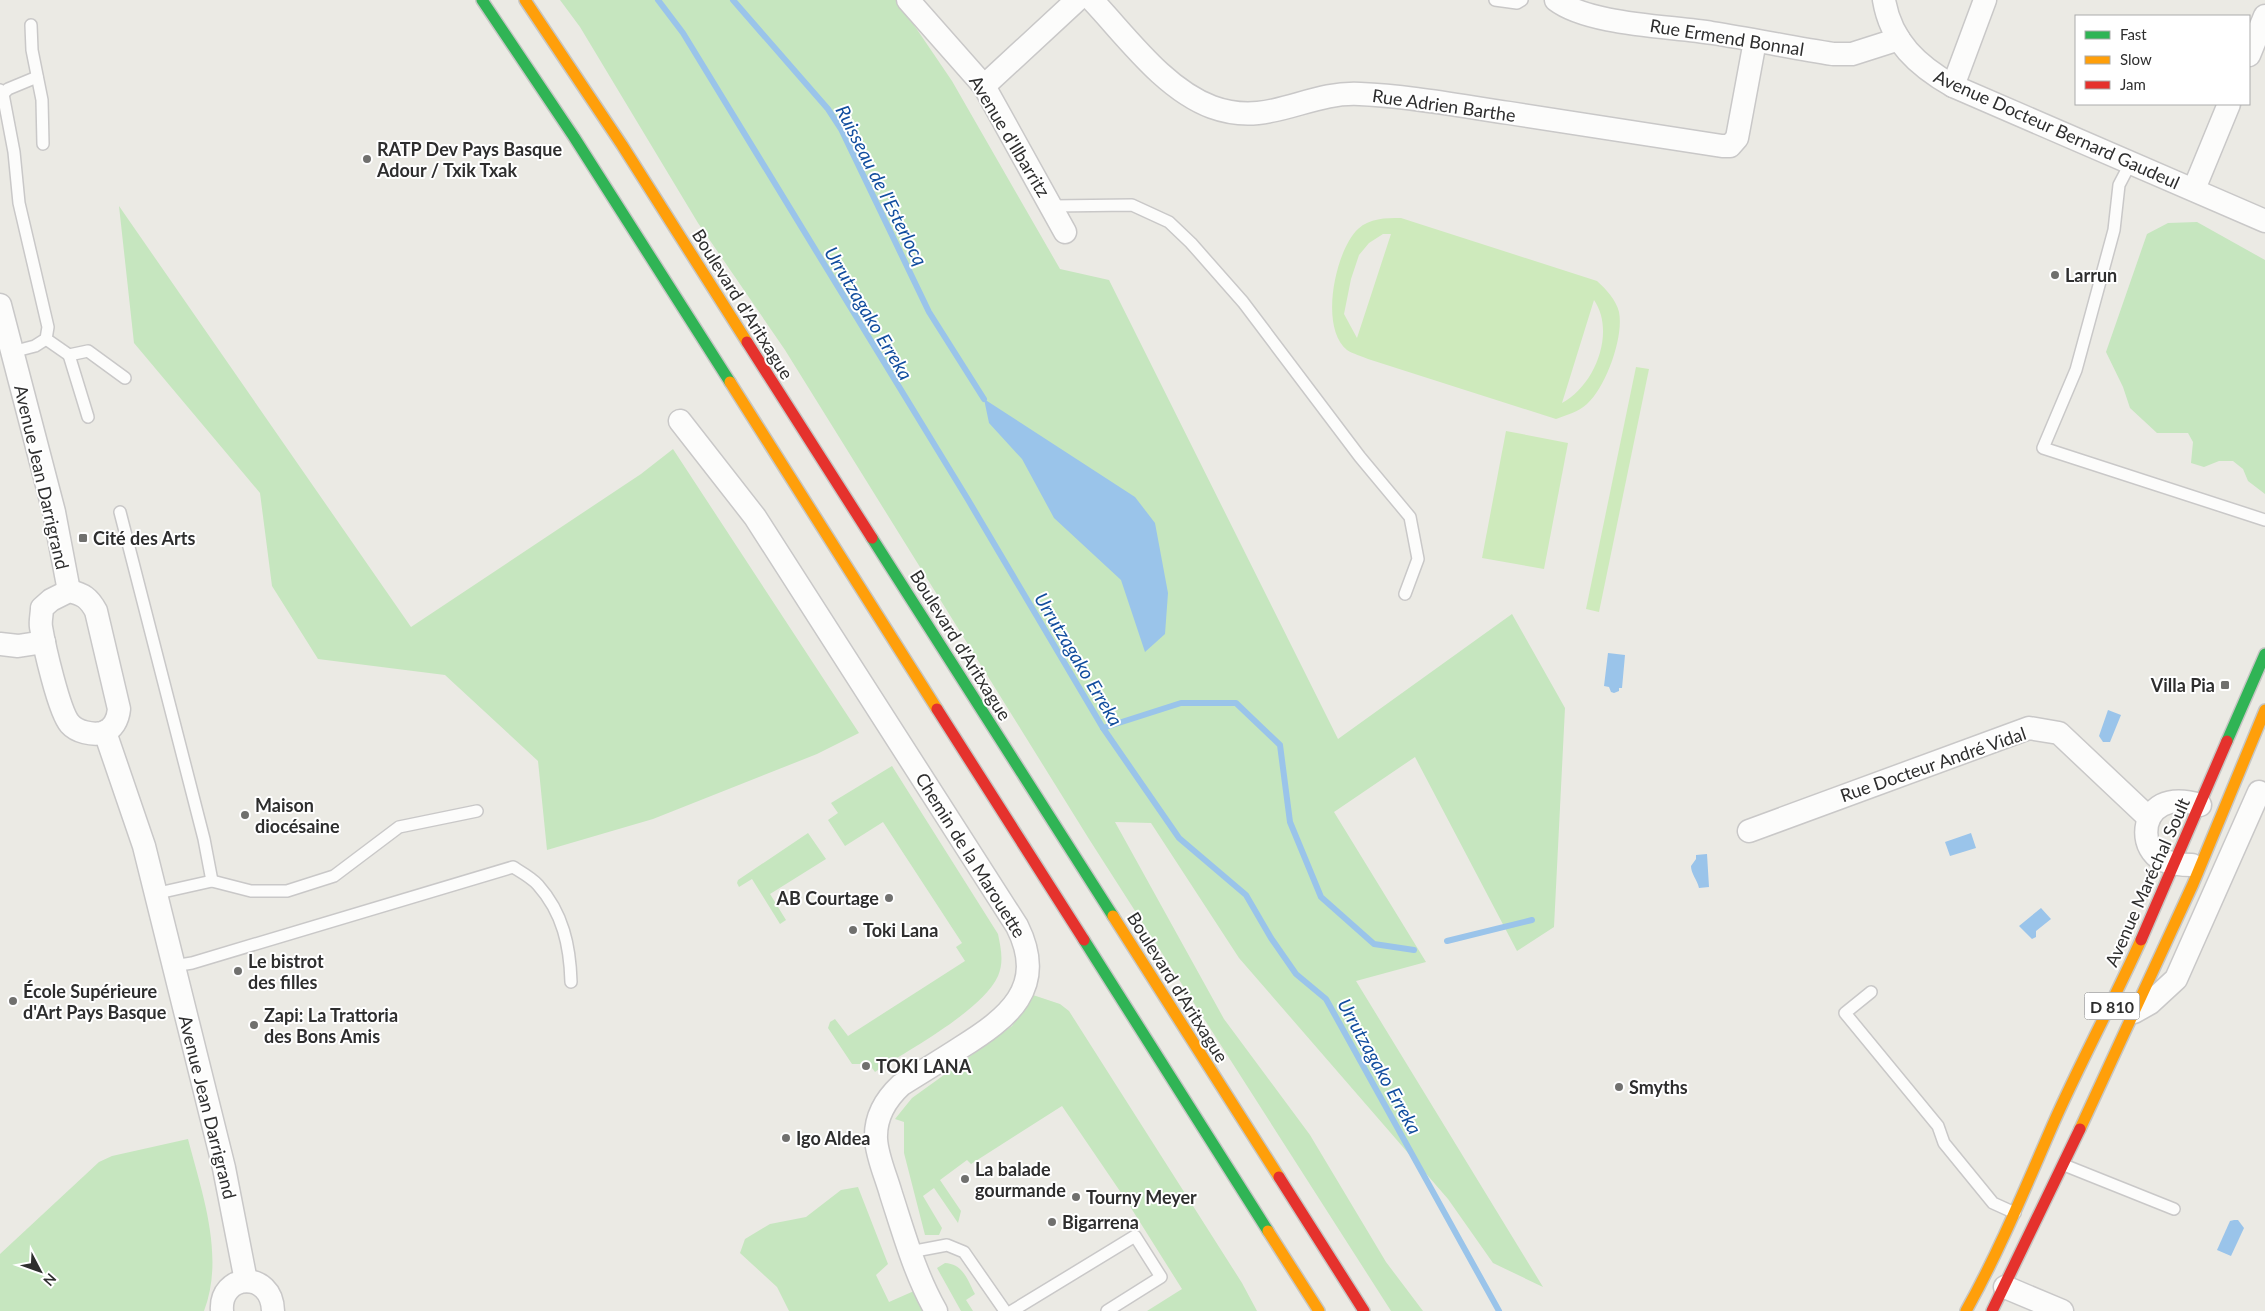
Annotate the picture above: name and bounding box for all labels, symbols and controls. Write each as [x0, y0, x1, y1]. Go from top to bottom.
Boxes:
street label: Rue Ermend Bonnal [1648, 14, 1806, 60]
legend [2075, 15, 2250, 105]
text: Fast [2120, 25, 2147, 43]
text: Slow [2120, 50, 2152, 68]
street label: Avenue Docteur Bernard Gaudeul [1931, 65, 2183, 193]
street label: Avenue d'Ilbarritz [965, 71, 1055, 201]
text: Jam [2120, 75, 2146, 93]
street label: Rue Adrien Barthe [1371, 84, 1517, 126]
water label: Ruisseau de l'Esterlocq [831, 101, 933, 269]
place label: RATP Dev Pays Basque Adour / Txik Txak [376, 138, 562, 181]
marker: RATP Dev Pays Basque Adour / Txik Txak [361, 153, 373, 165]
street label: Boulevard d'Aritxague [688, 225, 798, 383]
water label: Urrutzagako Erreka [820, 242, 918, 384]
place label: Larrun [2065, 264, 2117, 286]
marker: Larrun [2049, 269, 2061, 281]
street label: Avenue Jean Darrigrand [10, 383, 74, 571]
place label: Cité des Arts [93, 527, 195, 549]
marker: Cité des Arts [77, 532, 89, 544]
street label: Boulevard d'Aritxague [906, 566, 1016, 724]
water label: Urrutzagako Erreka [1030, 588, 1128, 730]
place label: Villa Pia [2150, 674, 2215, 696]
marker: Villa Pia [2219, 679, 2231, 691]
street label: Rue Docteur André Vidal [1837, 722, 2029, 806]
street label: Chemin de la Marouette [911, 768, 1031, 942]
place label: Maison diocésaine [255, 794, 340, 837]
street label: Avenue Maréchal Soult [2100, 794, 2194, 970]
marker: Maison diocésaine [239, 809, 251, 821]
place label: AB Courtage [776, 887, 879, 909]
marker: AB Courtage [883, 892, 895, 904]
street label: Boulevard d'Aritxague [1123, 908, 1233, 1066]
place label: Toki Lana [863, 919, 938, 941]
marker: Toki Lana [847, 924, 859, 936]
place label: Le bistrot des filles [248, 950, 324, 993]
marker: Le bistrot des filles [232, 965, 244, 977]
place label: École Supérieure d'Art Pays Basque [23, 980, 167, 1023]
road number: D 810 [2084, 992, 2140, 1019]
water label: Urrutzagako Erreka [1333, 994, 1427, 1138]
marker: École Supérieure d'Art Pays Basque [7, 995, 19, 1007]
place label: Zapi: La Trattoria des Bons Amis [264, 1004, 398, 1047]
street label: Avenue Jean Darrigrand [174, 1013, 242, 1201]
marker: Zapi: La Trattoria des Bons Amis [248, 1019, 260, 1031]
place label: TOKI LANA [876, 1055, 972, 1077]
marker: TOKI LANA [860, 1060, 872, 1072]
place label: Smyths [1629, 1076, 1688, 1098]
marker: Smyths [1613, 1081, 1625, 1093]
place label: Igo Aldea [796, 1127, 870, 1149]
marker: Igo Aldea [780, 1132, 792, 1144]
place label: La balade gourmande [975, 1158, 1066, 1201]
marker: La balade gourmande [959, 1173, 971, 1185]
place label: Tourny Meyer [1086, 1186, 1197, 1208]
marker: Tourny Meyer [1070, 1191, 1082, 1203]
place label: Bigarrena [1062, 1211, 1139, 1233]
marker: Bigarrena [1046, 1216, 1058, 1228]
north arrow [15, 1246, 65, 1296]
text: N [40, 1270, 60, 1290]

